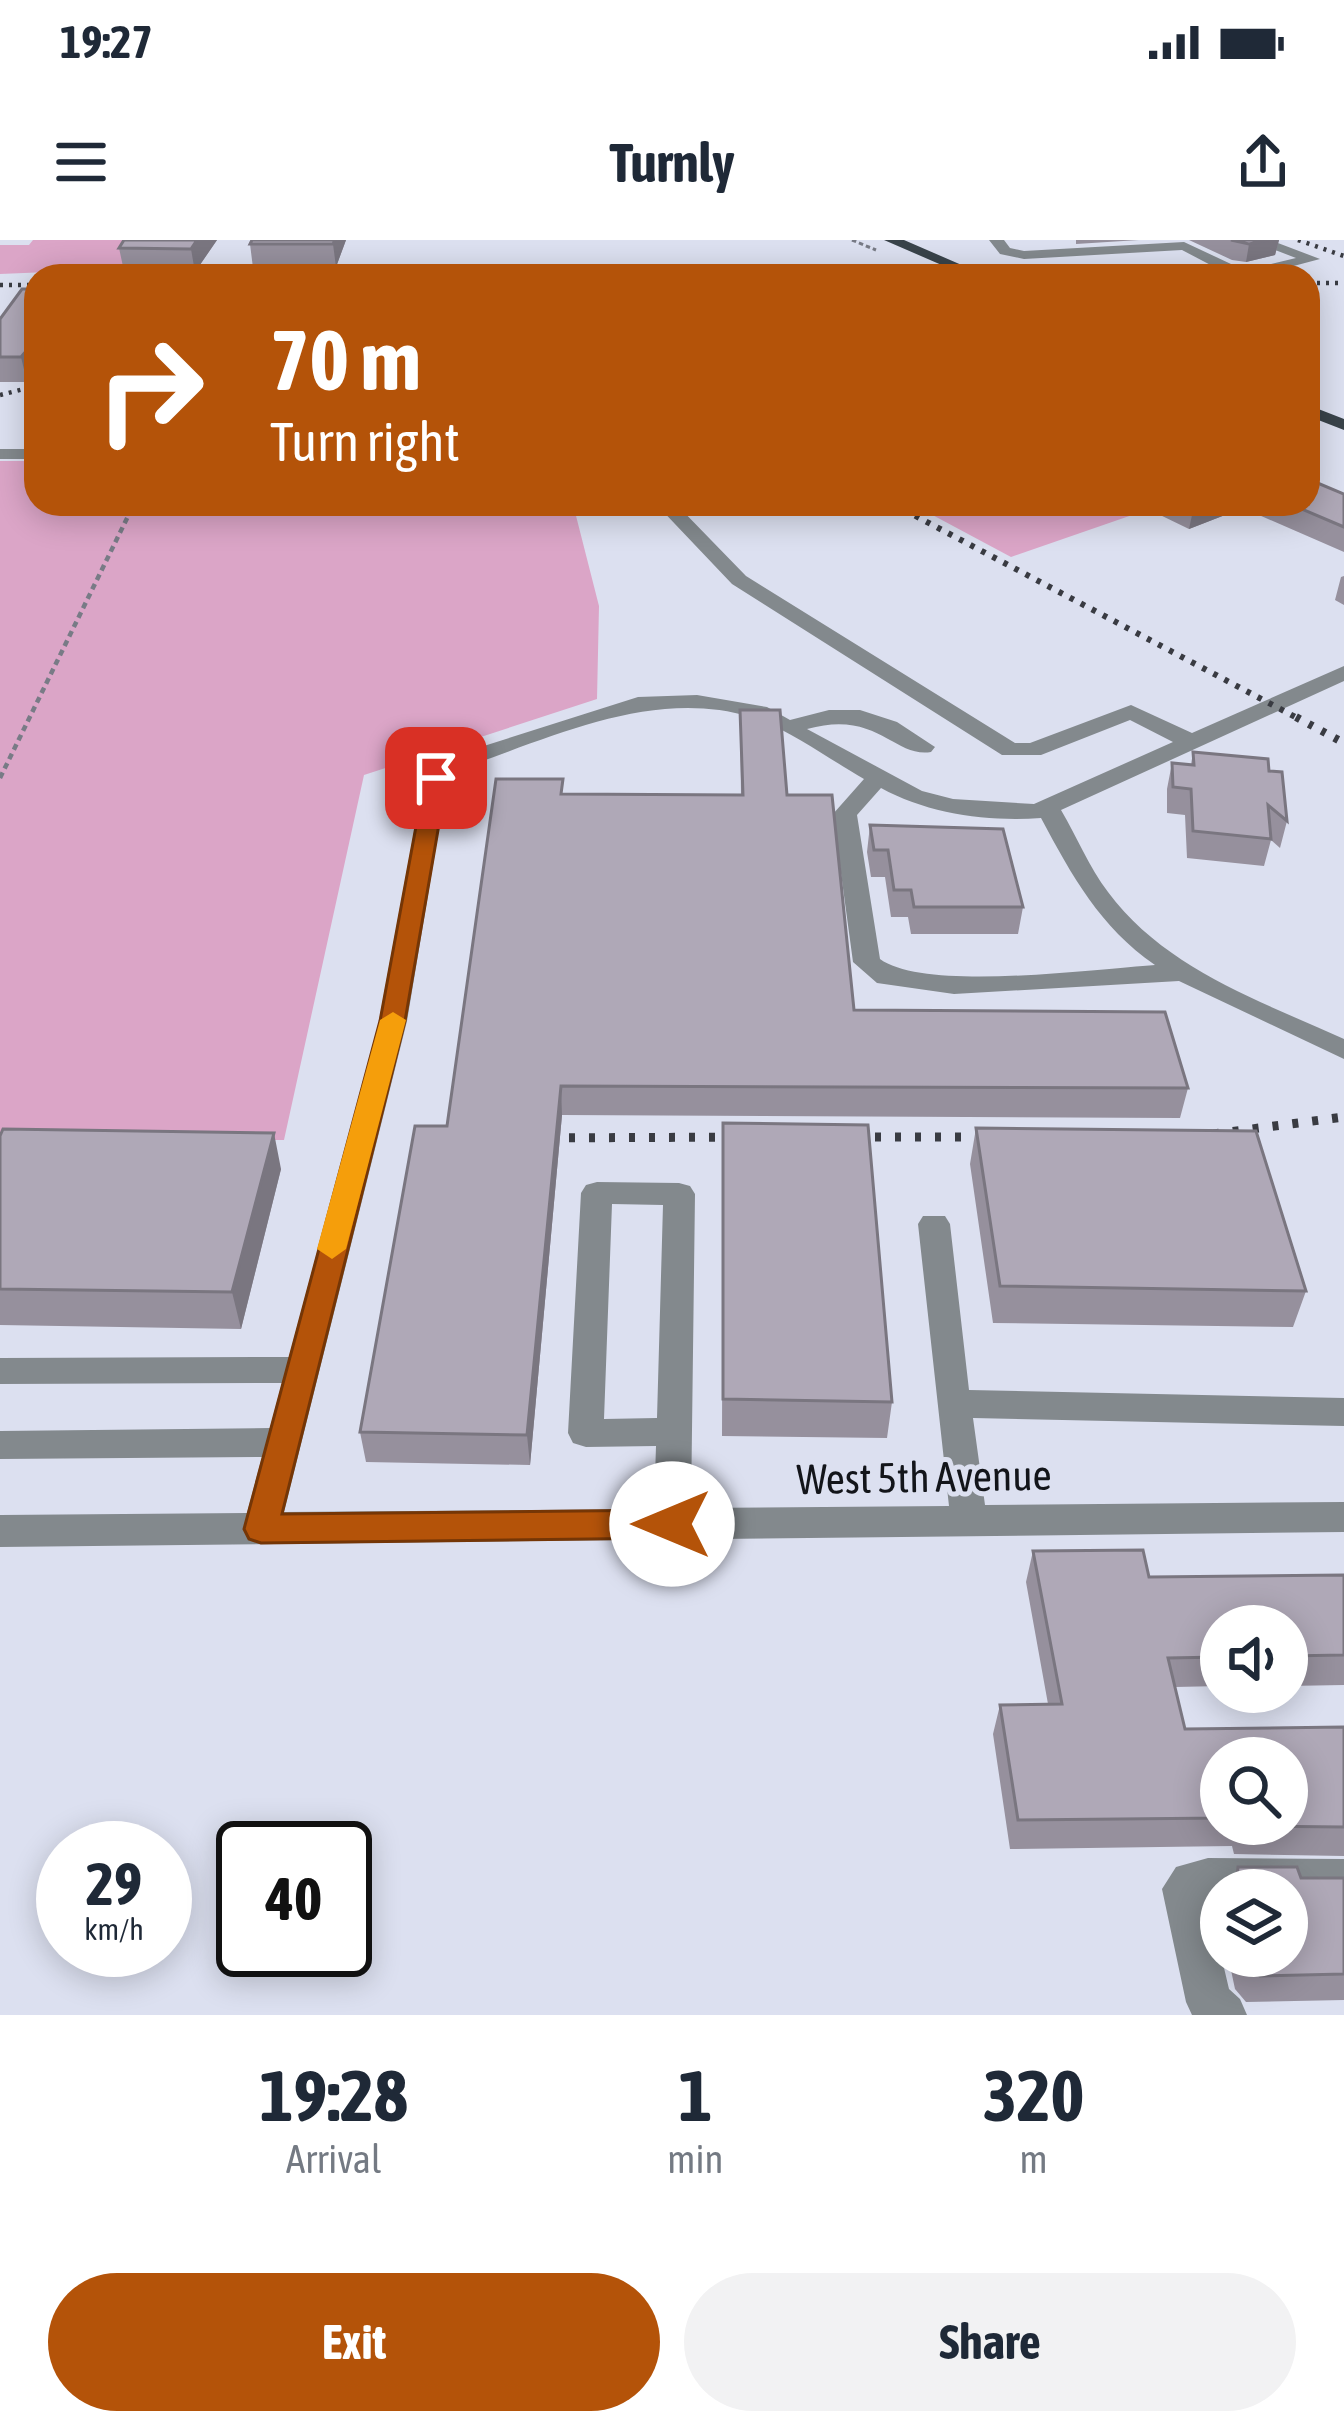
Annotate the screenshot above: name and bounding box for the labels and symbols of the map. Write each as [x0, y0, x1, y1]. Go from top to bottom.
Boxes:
pin [385, 727, 487, 829]
street label: West 5th Avenue [796, 1451, 1052, 1503]
position arrow [609, 1461, 735, 1587]
speed limit sign: 40 [216, 1821, 372, 1977]

